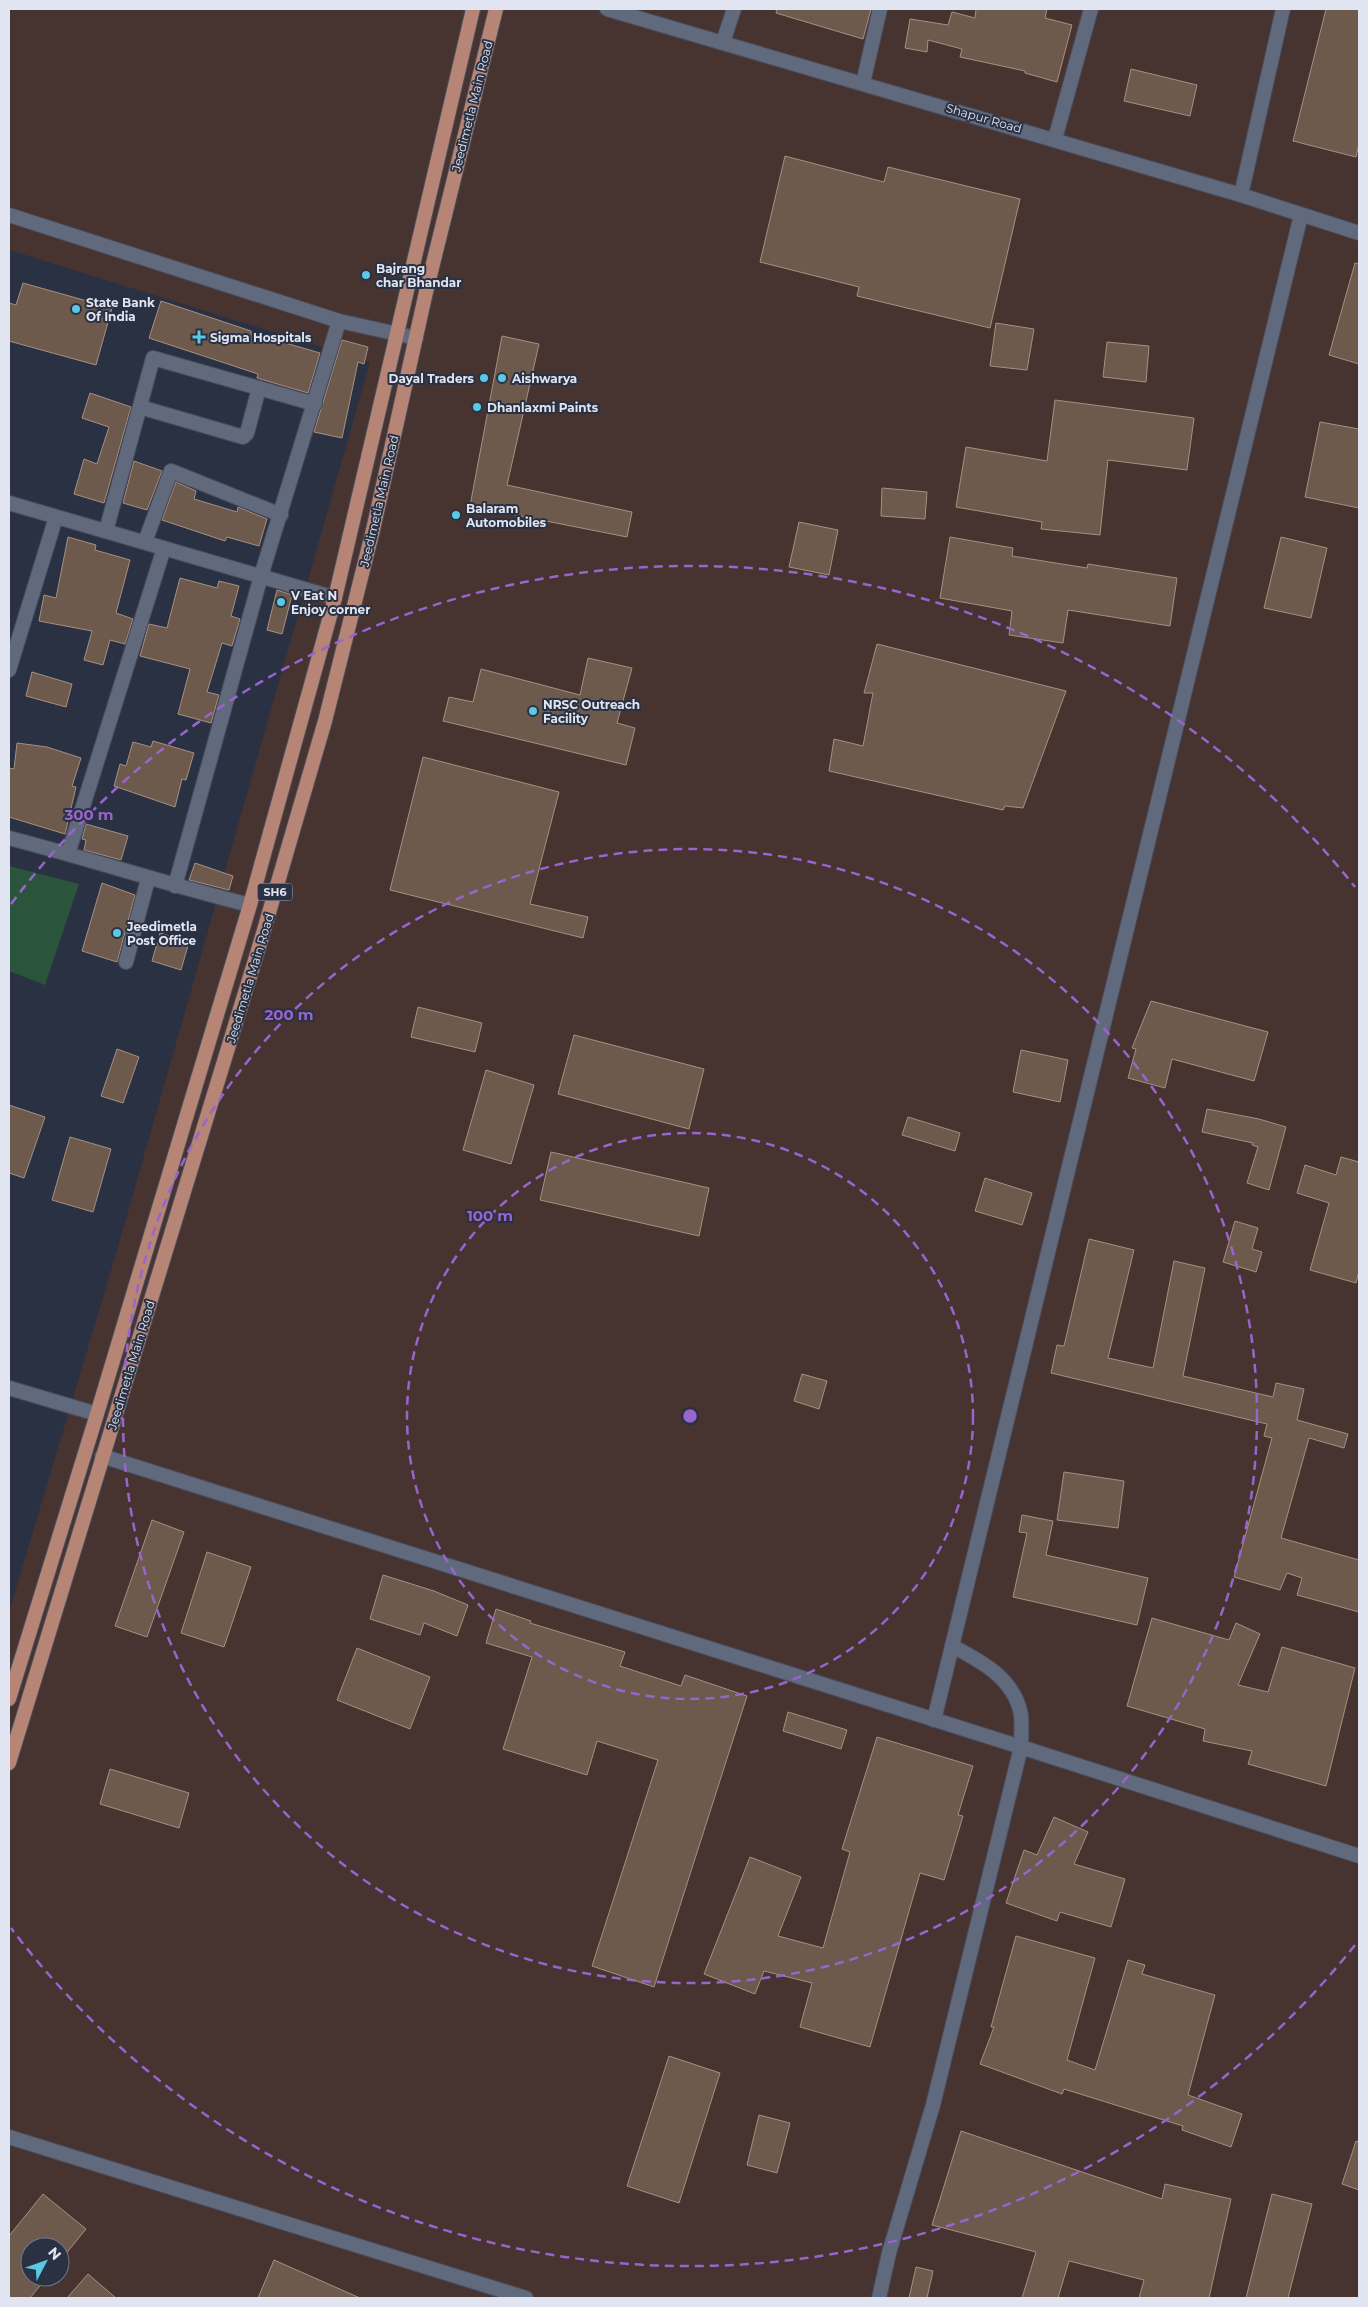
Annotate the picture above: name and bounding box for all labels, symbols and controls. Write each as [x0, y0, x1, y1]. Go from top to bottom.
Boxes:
street label: Jeedimetla Main Road [448, 39, 496, 174]
street label: Shapur Road [944, 100, 1024, 136]
place label: Bajrang char Bhandar [376, 261, 461, 290]
marker: Bajrang char Bhandar [360, 269, 372, 281]
place label: State Bank Of India [86, 295, 155, 324]
marker: State Bank Of India [70, 303, 82, 315]
marker: Sigma Hospitals [192, 330, 206, 344]
place label: Sigma Hospitals [210, 330, 312, 345]
place label: Dayal Traders [389, 371, 475, 386]
place label: Aishwarya [511, 371, 577, 386]
marker: Dayal Traders [478, 372, 490, 384]
marker: Aishwarya [496, 372, 508, 384]
place label: Dhanlaxmi Paints [487, 400, 599, 415]
marker: Dhanlaxmi Paints [471, 401, 483, 413]
street label: Jeedimetla Main Road [356, 434, 401, 569]
place label: Balaram Automobiles [465, 501, 547, 530]
marker: Balaram Automobiles [450, 509, 462, 521]
place label: V Eat N Enjoy corner [290, 588, 370, 617]
marker: V Eat N Enjoy corner [275, 596, 287, 608]
place label: NRSC Outreach Facility [543, 697, 640, 726]
marker: NRSC Outreach Facility [527, 705, 539, 717]
text: 300 m [63, 805, 114, 824]
road number: SH6 [258, 884, 292, 900]
street label: Jeedimetla Main Road [223, 911, 277, 1045]
place label: Jeedimetla Post Office [126, 919, 197, 948]
marker: Jeedimetla Post Office [111, 927, 123, 939]
text: 200 m [264, 1005, 314, 1024]
text: 100 m [467, 1206, 513, 1225]
street label: Jeedimetla Main Road [104, 1298, 158, 1432]
centre of rings [681, 1407, 699, 1425]
north arrow [20, 2237, 70, 2287]
text: N [44, 2243, 65, 2264]

